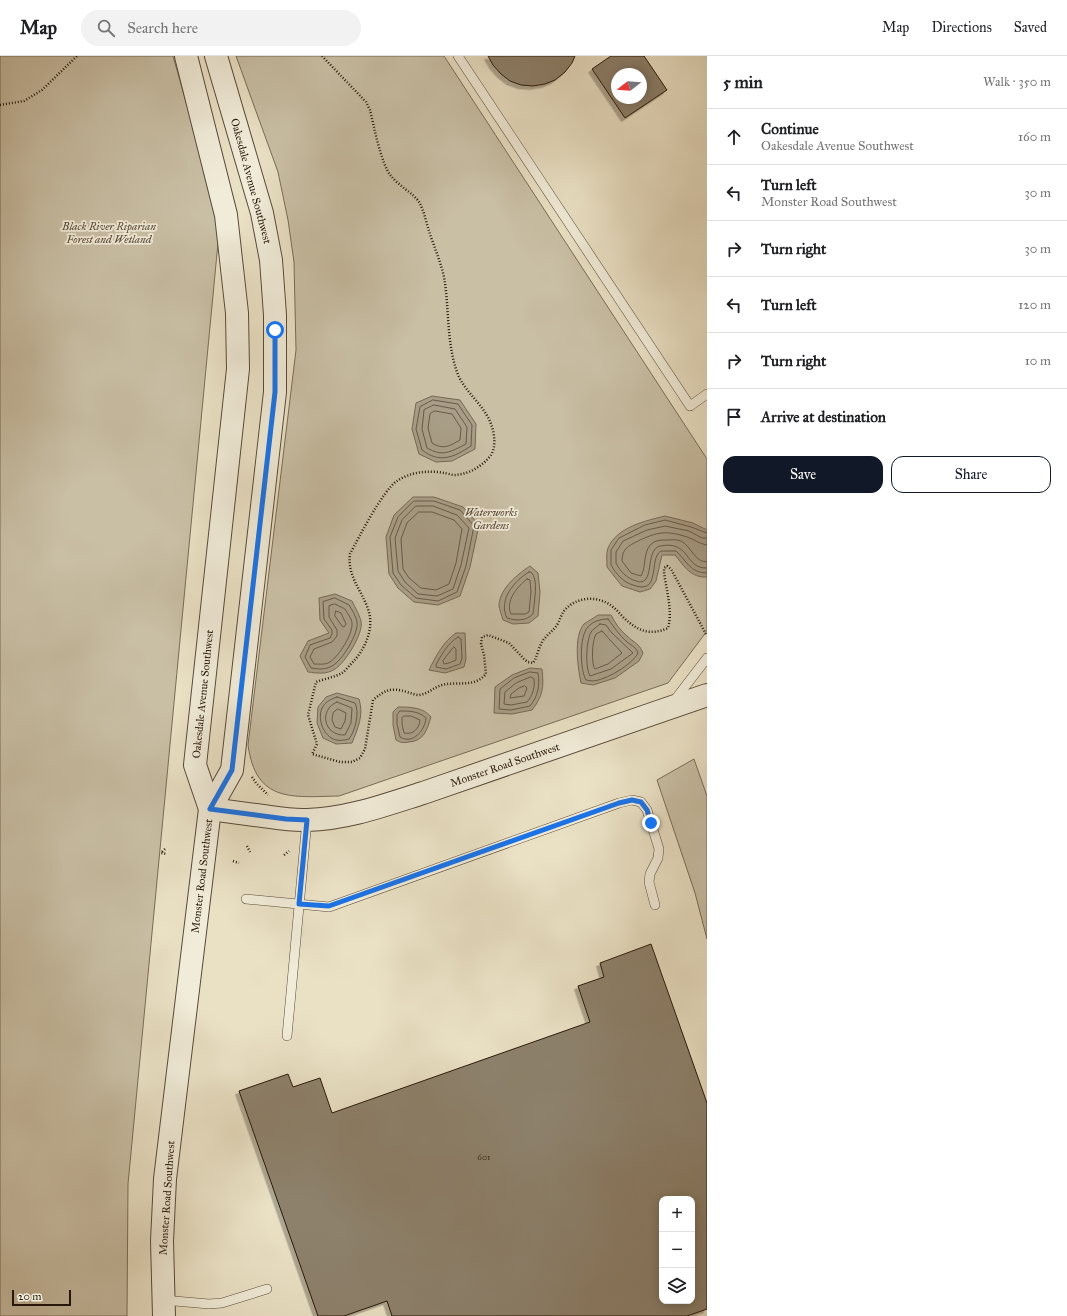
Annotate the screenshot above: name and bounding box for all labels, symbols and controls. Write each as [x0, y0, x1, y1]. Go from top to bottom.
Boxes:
search box [81, 10, 361, 46]
text: Map [20, 16, 57, 39]
icon: search [95, 17, 117, 39]
text: Search here [127, 19, 198, 37]
text: Map [882, 19, 909, 36]
text: Directions [931, 19, 992, 36]
text: Saved [1014, 19, 1047, 36]
north arrow [611, 68, 647, 104]
text: 5 min [723, 72, 763, 93]
text: Walk · 350 m [983, 74, 1051, 90]
street label: Oakesdale Avenue Southwest [228, 117, 274, 245]
text: Continue [761, 120, 819, 138]
icon: ahead [723, 126, 745, 148]
text: 160 m [1018, 129, 1051, 145]
text: Oakesdale Avenue Southwest [761, 138, 914, 154]
text: Turn left [761, 176, 817, 194]
icon: left [723, 182, 745, 204]
text: 30 m [1025, 185, 1051, 201]
text: Monster Road Southwest [761, 194, 897, 210]
park label: Black River Riparian Forest and Wetland [61, 220, 156, 246]
icon: right [723, 238, 745, 260]
text: Turn right [761, 240, 826, 258]
text: 30 m [1025, 241, 1051, 257]
icon: left [723, 294, 745, 316]
text: Turn left [761, 296, 817, 314]
text: 120 m [1018, 297, 1051, 313]
route start [266, 321, 284, 339]
icon: right [723, 350, 745, 372]
text: Turn right [761, 352, 826, 370]
text: 10 m [1025, 353, 1051, 369]
icon: arrive [723, 406, 745, 428]
text: Arrive at destination [761, 408, 886, 426]
button: Save [723, 456, 883, 493]
button: Share [891, 456, 1051, 493]
park label: Waterworks Gardens [465, 506, 518, 532]
street label: Oakesdale Avenue Southwest [190, 629, 216, 759]
street label: Monster Road Southwest [449, 740, 562, 790]
route end [642, 814, 660, 832]
street label: Monster Road Southwest [189, 818, 215, 934]
street label: Monster Road Southwest [157, 1140, 177, 1256]
house number: 601 [477, 1151, 491, 1162]
map controls [659, 1196, 695, 1304]
button: + [659, 1196, 695, 1232]
button: − [659, 1232, 695, 1268]
button: layers [659, 1268, 695, 1304]
scale bar [12, 1288, 71, 1307]
text: 20 m [18, 1290, 41, 1303]

